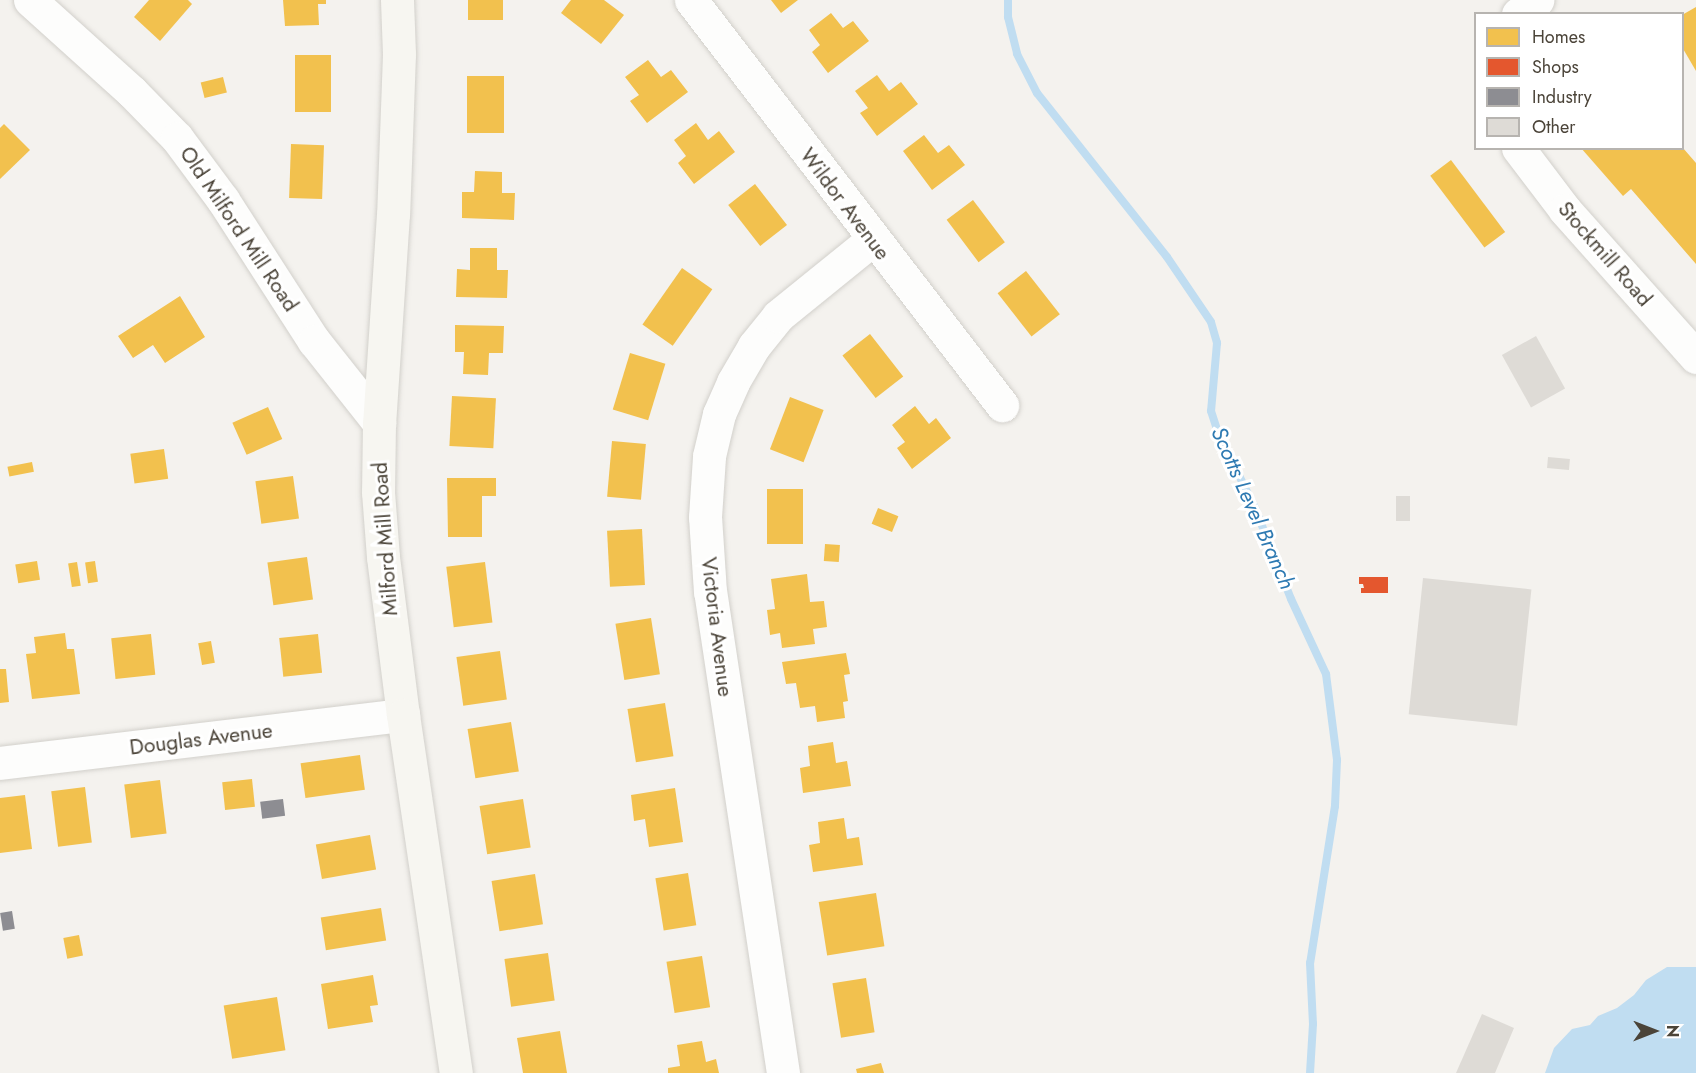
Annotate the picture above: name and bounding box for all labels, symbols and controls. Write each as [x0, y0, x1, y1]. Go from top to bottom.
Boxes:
legend [1474, 12, 1684, 150]
text: Homes [1532, 24, 1585, 50]
text: Shops [1532, 54, 1579, 80]
text: Industry [1532, 84, 1592, 110]
text: Other [1532, 114, 1575, 140]
street label: Old Milford Mill Road [174, 142, 304, 316]
street label: Wildor Avenue [795, 143, 895, 265]
street label: Stockmill Road [1553, 197, 1657, 311]
water label: Scotts Level Branch [1205, 423, 1301, 593]
street label: Milford Mill Road [367, 461, 403, 617]
street label: Victoria Avenue [696, 556, 738, 698]
street label: Douglas Avenue [128, 718, 274, 760]
north arrow [1624, 1001, 1684, 1061]
text: N [1661, 1025, 1684, 1037]

